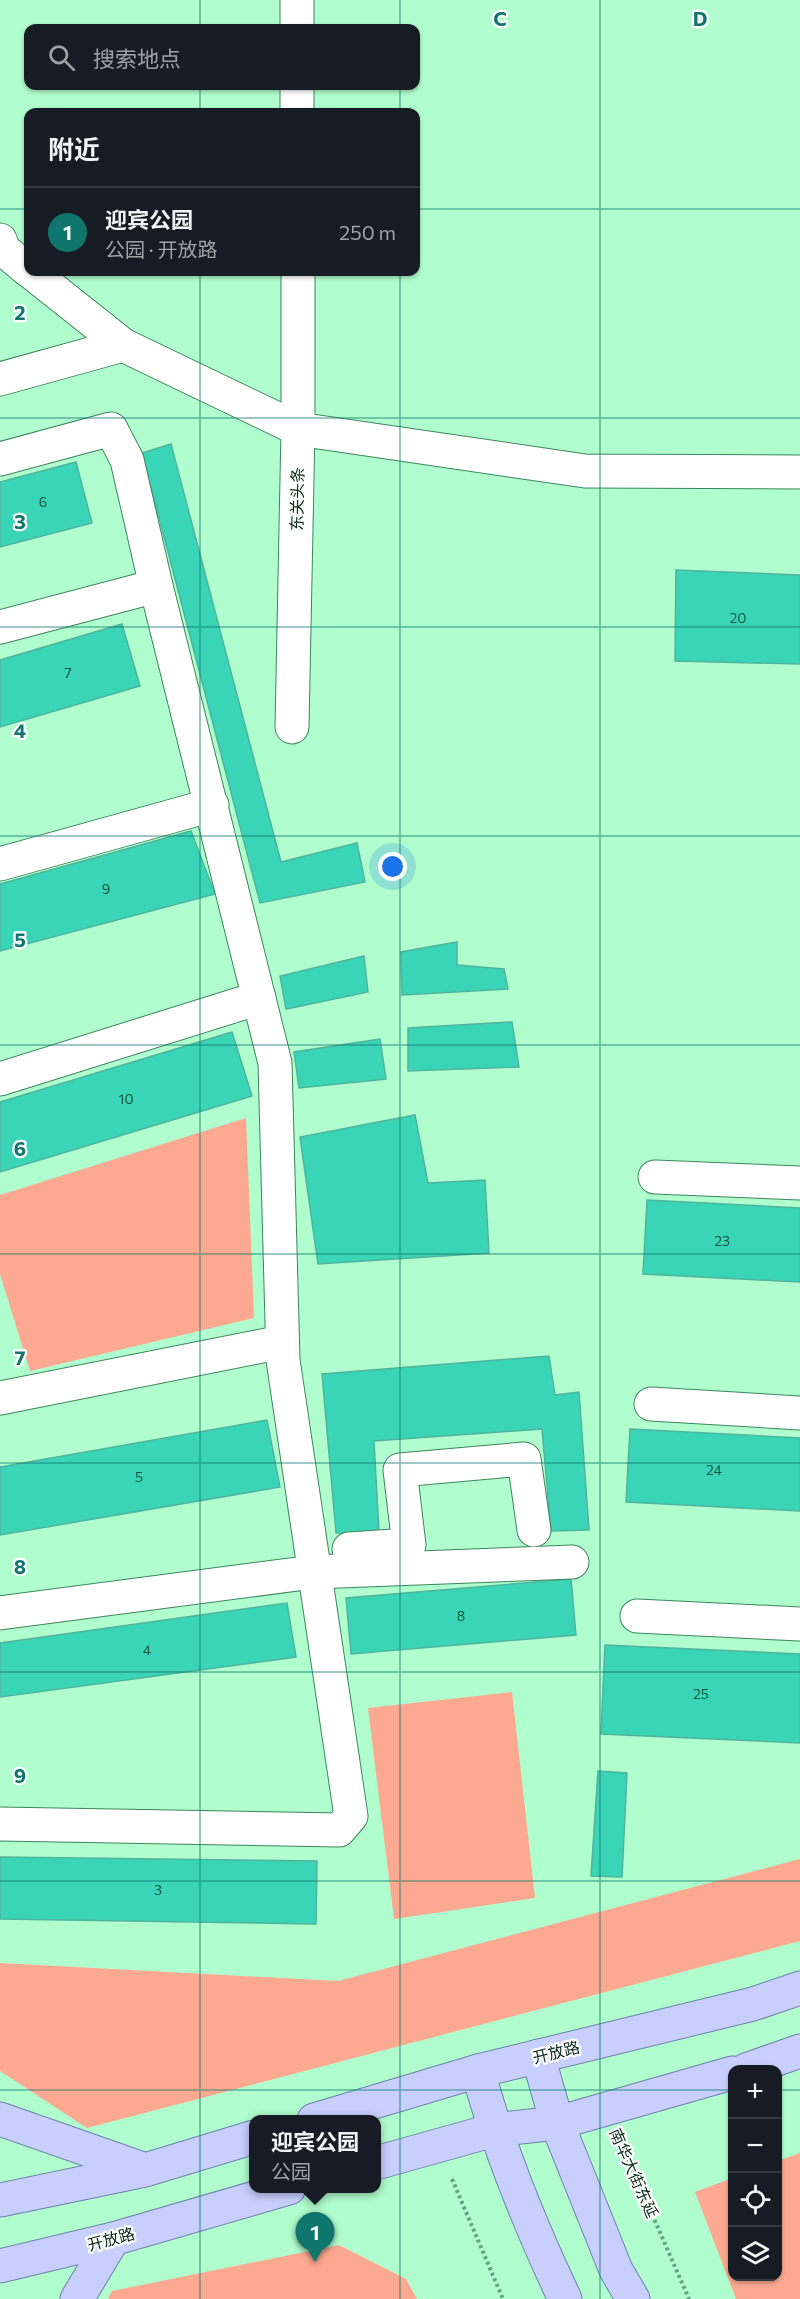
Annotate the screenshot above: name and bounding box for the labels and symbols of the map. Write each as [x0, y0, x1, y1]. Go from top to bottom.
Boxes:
text: C [493, 6, 507, 30]
text: D [693, 6, 707, 30]
text: 2 [14, 300, 26, 324]
street label: 东关头条 [286, 467, 307, 531]
house number: 6 [39, 493, 47, 510]
text: 3 [14, 509, 26, 533]
house number: 20 [730, 609, 746, 626]
house number: 7 [64, 664, 72, 681]
text: 4 [14, 718, 26, 742]
your location [378, 852, 407, 881]
house number: 9 [102, 880, 110, 897]
text: 5 [14, 927, 26, 951]
house number: 10 [118, 1090, 134, 1107]
text: 6 [14, 1136, 26, 1160]
house number: 23 [714, 1232, 730, 1249]
text: 7 [15, 1345, 26, 1369]
house number: 24 [706, 1461, 723, 1478]
house number: 5 [135, 1468, 143, 1485]
text: 8 [14, 1554, 26, 1578]
house number: 8 [457, 1607, 465, 1624]
house number: 4 [143, 1641, 152, 1658]
house number: 25 [693, 1685, 709, 1702]
text: 9 [14, 1763, 26, 1787]
house number: 3 [154, 1881, 162, 1898]
street label: 开放路 [530, 2036, 581, 2067]
street label: 南华大街东延 [606, 2125, 663, 2221]
pin: 1 [296, 2212, 334, 2262]
street label: 开放路 [85, 2223, 137, 2254]

